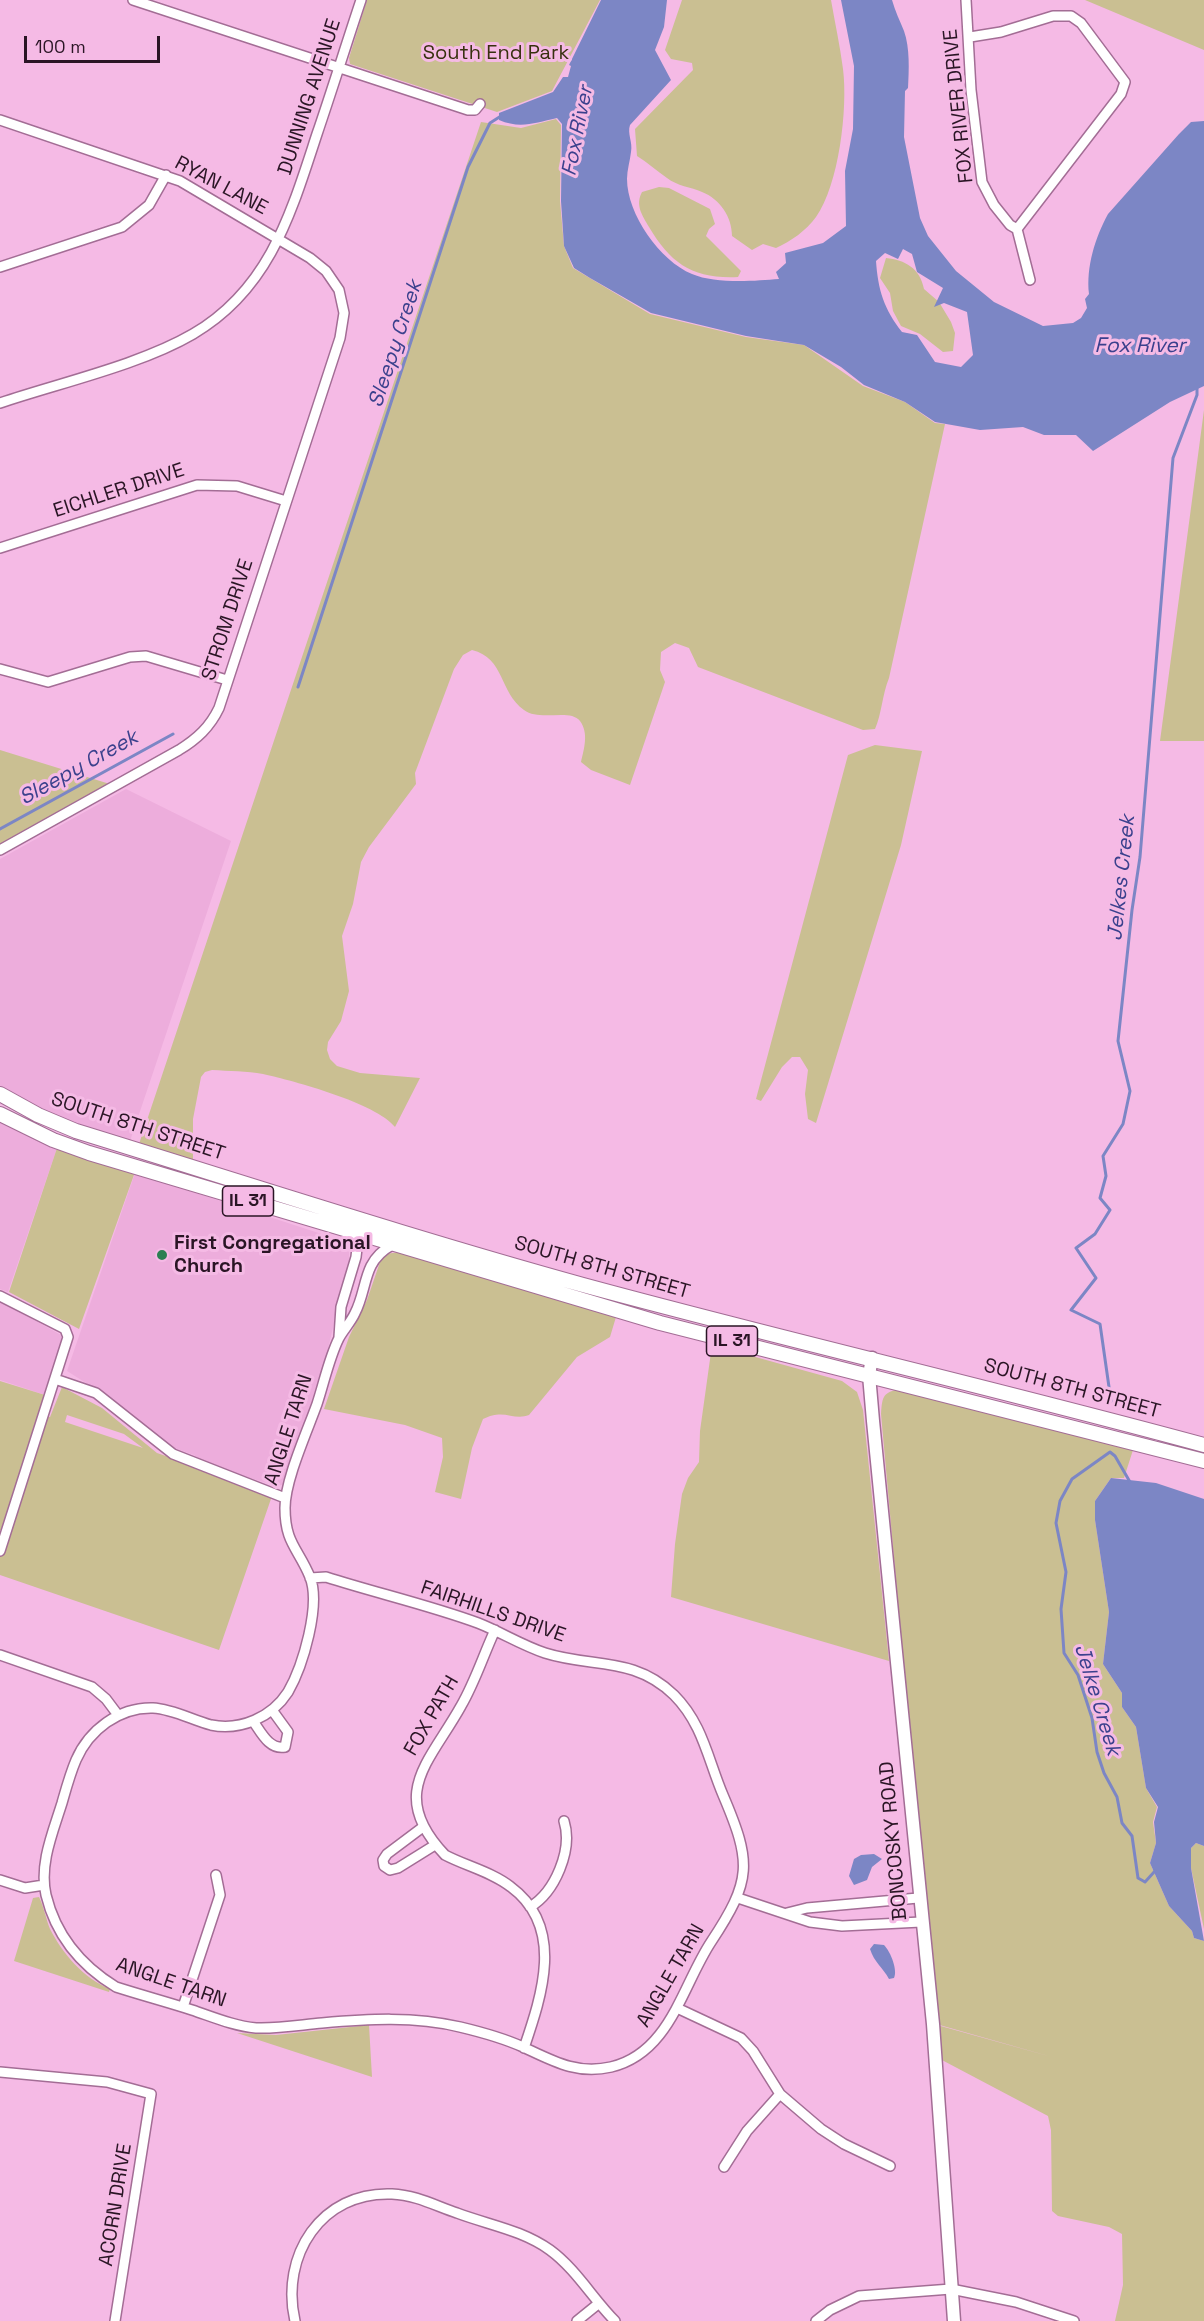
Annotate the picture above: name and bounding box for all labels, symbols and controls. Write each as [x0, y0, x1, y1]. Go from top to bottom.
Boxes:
street label: DUNNING AVENUE [273, 16, 347, 178]
scale bar [27, 24, 164, 62]
street label: FOX RIVER DRIVE [939, 28, 979, 184]
text: 100 m [35, 35, 86, 58]
park label: South End Park [423, 42, 569, 66]
water label: Fox River [557, 84, 599, 178]
street label: RYAN LANE [170, 151, 272, 221]
water label: Sleepy Creek [364, 277, 428, 411]
water label: Fox River [1095, 333, 1185, 359]
street label: EICHLER DRIVE [50, 459, 188, 523]
street label: STROM DRIVE [197, 556, 259, 684]
water label: Sleepy Creek [15, 725, 143, 811]
water label: Jelkes Creek [1103, 814, 1141, 942]
street label: SOUTH 8TH STREET [48, 1088, 228, 1166]
road number: IL 31 [222, 1186, 274, 1216]
street label: SOUTH 8TH STREET [511, 1231, 693, 1305]
place label: First Congregational Church [174, 1232, 371, 1279]
marker: First Congregational Church [155, 1248, 169, 1262]
road number: IL 31 [706, 1326, 758, 1356]
street label: SOUTH 8TH STREET [981, 1354, 1163, 1424]
street label: ANGLE TARN [260, 1372, 318, 1488]
street label: FAIRHILLS DRIVE [417, 1576, 569, 1648]
water label: Jelke Creek [1068, 1641, 1126, 1759]
street label: FOX PATH [400, 1672, 464, 1760]
street label: BONCOSKY ROAD [875, 1760, 913, 1922]
street label: ANGLE TARN [632, 1920, 710, 2032]
street label: ANGLE TARN [113, 1953, 229, 2013]
street label: ACORN DRIVE [94, 2142, 138, 2268]

